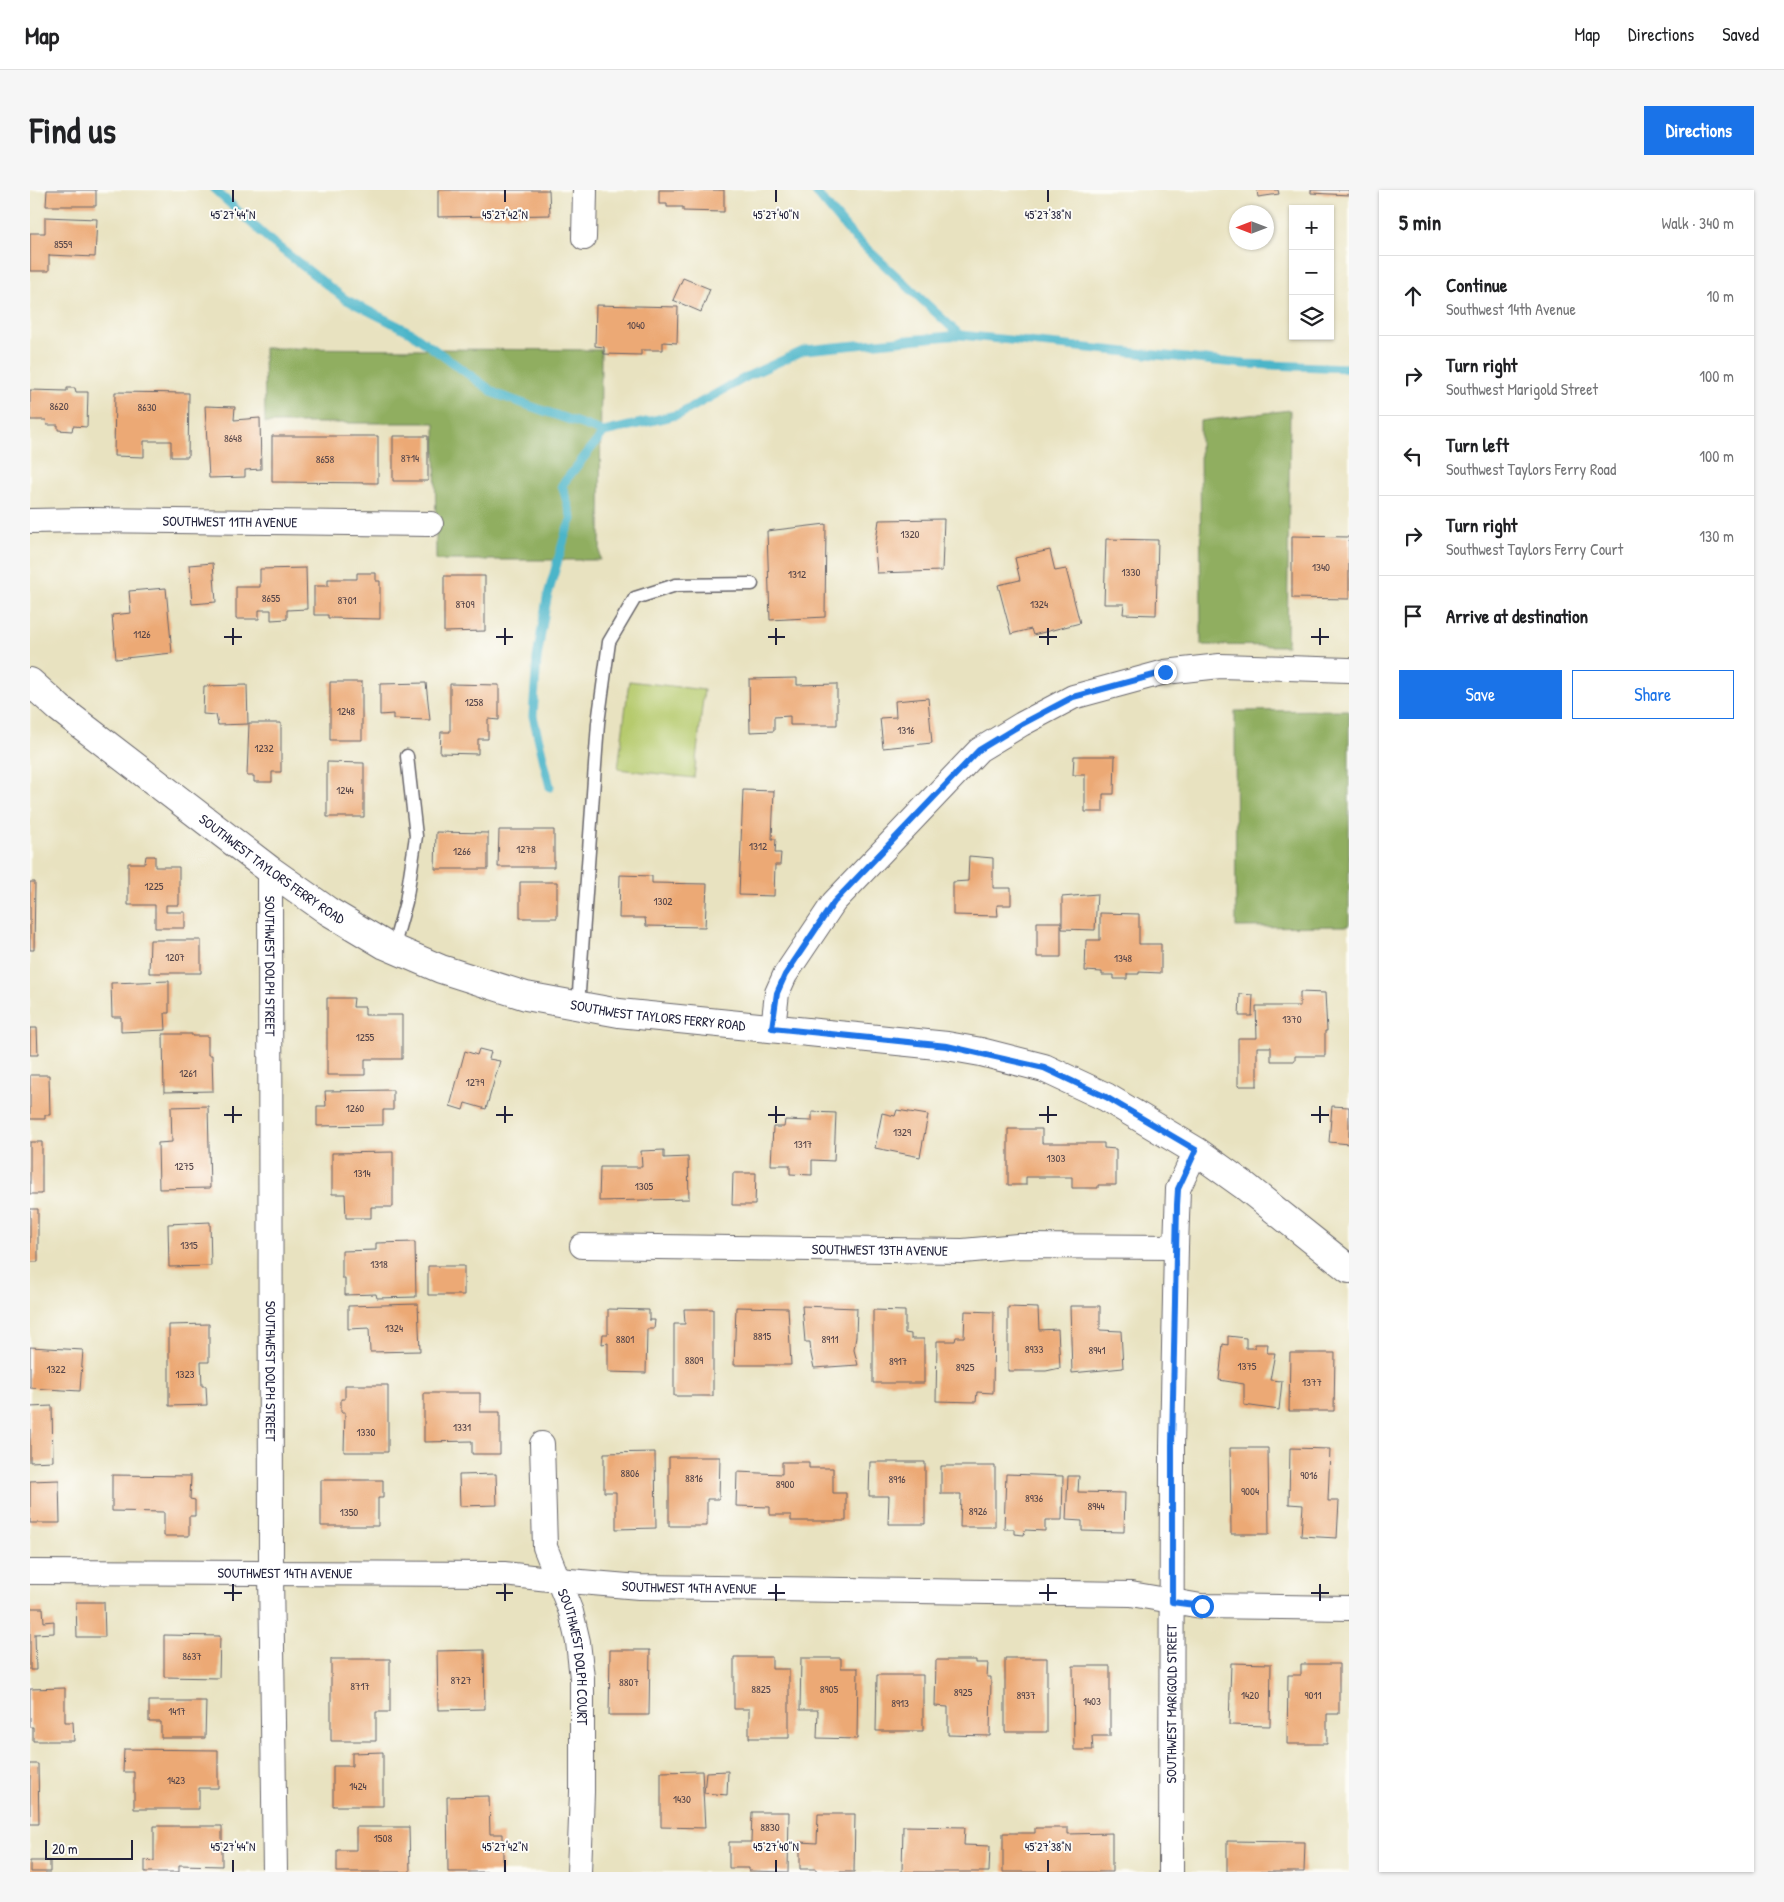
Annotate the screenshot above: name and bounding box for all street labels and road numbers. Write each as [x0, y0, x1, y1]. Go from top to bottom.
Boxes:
street label: SOUTHWEST 11TH AVENUE [162, 511, 298, 531]
street label: SOUTHWEST TAYLORS FERRY ROAD [196, 809, 349, 928]
street label: SOUTHWEST DOLPH STREET [261, 896, 280, 1037]
street label: SOUTHWEST TAYLORS FERRY ROAD [569, 994, 747, 1035]
street label: SOUTHWEST 13TH AVENUE [812, 1239, 948, 1260]
street label: SOUTHWEST DOLPH STREET [262, 1301, 281, 1442]
street label: SOUTHWEST 14TH AVENUE [217, 1563, 353, 1582]
street label: SOUTHWEST 14TH AVENUE [621, 1576, 757, 1598]
street label: SOUTHWEST DOLPH COURT [554, 1586, 592, 1726]
street label: SOUTHWEST MARIGOLD STREET [1161, 1624, 1181, 1783]

